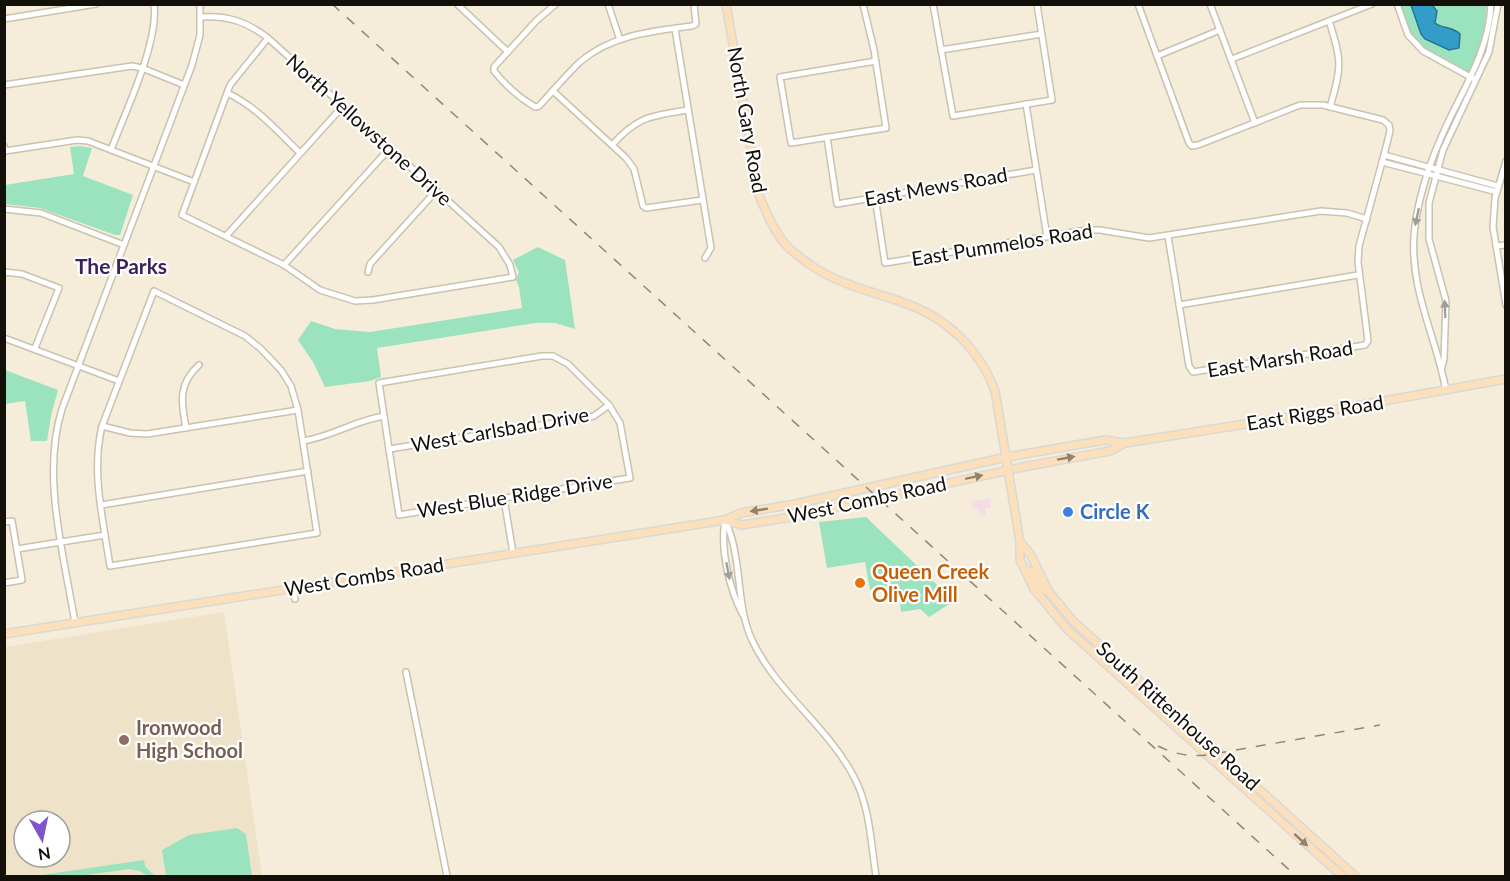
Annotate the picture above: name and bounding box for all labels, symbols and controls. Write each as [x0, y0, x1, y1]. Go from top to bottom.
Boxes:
street label: North Gary Road [723, 45, 773, 195]
street label: North Yellowstone Drive [282, 48, 458, 210]
street label: East Mews Road [862, 162, 1009, 210]
one-way arrow [1412, 208, 1422, 226]
street label: East Pummelos Road [910, 218, 1094, 270]
district label: The Parks [75, 253, 167, 278]
one-way arrow [1441, 299, 1450, 318]
street label: East Marsh Road [1205, 335, 1354, 381]
street label: East Riggs Road [1245, 389, 1385, 435]
street label: West Carlsbad Drive [409, 402, 591, 456]
one-way arrow [1057, 453, 1076, 462]
street label: West Blue Ridge Drive [415, 468, 614, 522]
street label: West Combs Road [785, 471, 948, 528]
one-way arrow [965, 472, 984, 481]
place label: Circle K [1080, 499, 1150, 523]
marker: Circle K [1061, 505, 1075, 519]
one-way arrow [749, 506, 768, 515]
street label: West Combs Road [282, 552, 445, 600]
place label: Queen Creek Olive Mill [872, 559, 990, 606]
one-way arrow [724, 562, 733, 581]
marker: Queen Creek Olive Mill [853, 576, 867, 590]
street label: South Rittenhouse Road [1092, 636, 1265, 795]
place label: Ironwood High School [136, 715, 243, 762]
marker: Ironwood High School [117, 733, 131, 747]
north arrow [12, 809, 72, 869]
one-way arrow [1293, 833, 1308, 846]
text: N [37, 844, 52, 865]

